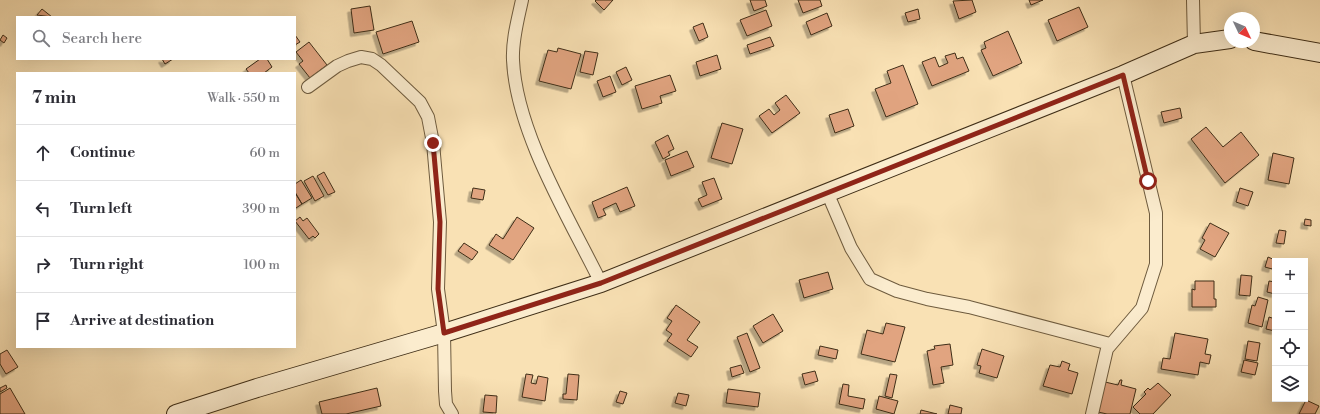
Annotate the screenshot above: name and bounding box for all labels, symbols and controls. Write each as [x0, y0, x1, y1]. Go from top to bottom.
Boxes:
north arrow [1224, 12, 1260, 48]
search box [16, 16, 296, 60]
icon: search [30, 27, 52, 49]
text: Search here [62, 29, 142, 48]
text: 7 min [32, 87, 76, 109]
text: Walk · 550 m [207, 90, 280, 106]
route end [424, 134, 442, 152]
icon: ahead [32, 142, 54, 164]
text: Continue [70, 143, 135, 162]
text: 60 m [249, 145, 280, 161]
route start [1139, 172, 1157, 190]
icon: left [32, 198, 54, 220]
text: Turn left [70, 199, 132, 218]
text: 390 m [242, 201, 280, 217]
icon: right [32, 254, 54, 276]
text: Turn right [70, 255, 144, 274]
text: 100 m [244, 257, 280, 273]
map controls [1272, 258, 1308, 402]
button: + [1272, 258, 1308, 294]
button: − [1272, 294, 1308, 330]
icon: arrive [32, 310, 54, 332]
text: Arrive at destination [70, 311, 214, 330]
button: locate [1272, 330, 1308, 366]
button: layers [1272, 366, 1308, 402]

